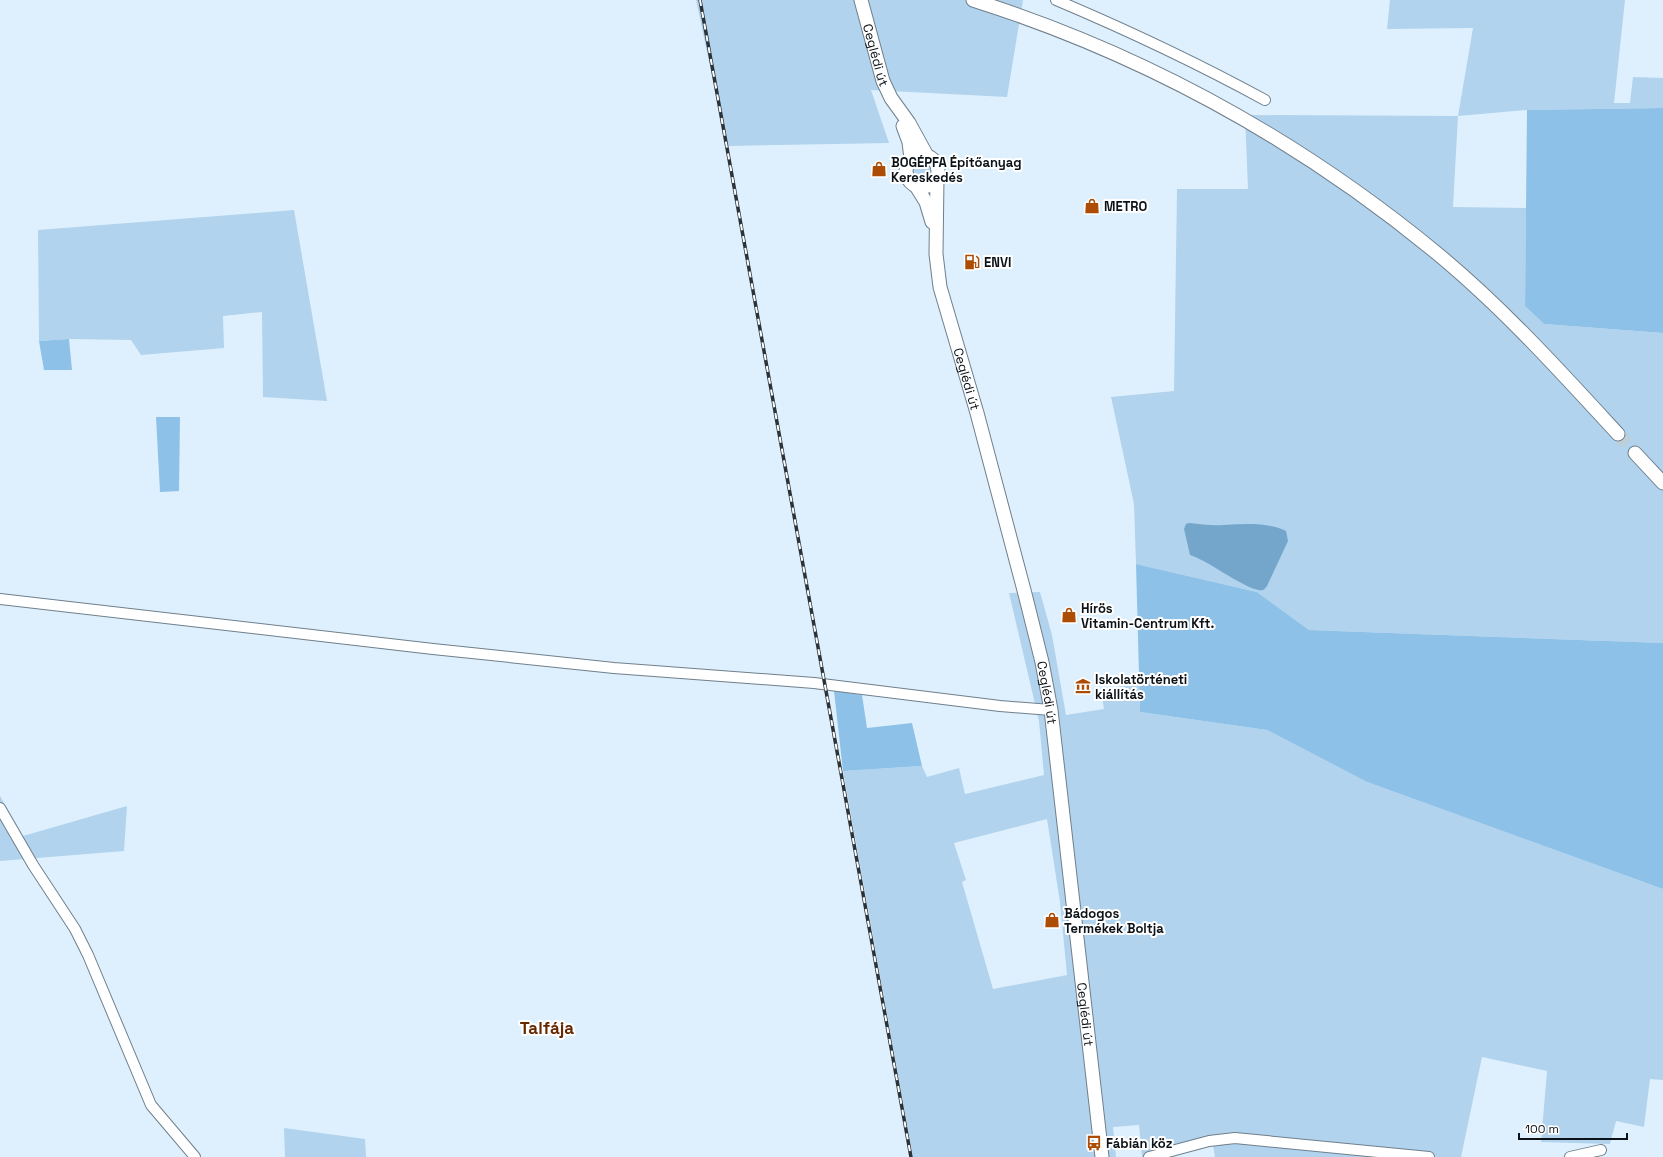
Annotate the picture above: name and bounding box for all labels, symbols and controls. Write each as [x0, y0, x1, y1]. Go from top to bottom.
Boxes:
street label: Ceglédi út [859, 22, 893, 89]
place label: BOGÉPFA Építőanyag Kereskedés [891, 154, 1022, 186]
shop icon: BOGÉPFA Építőanyag Kereskedés [870, 160, 888, 178]
shop icon: METRO [1083, 197, 1101, 215]
place label: METRO [1104, 198, 1148, 215]
fuel station icon: ENVI [963, 253, 981, 271]
place label: ENVI [984, 254, 1011, 271]
street label: Ceglédi út [950, 346, 984, 412]
place label: Hírös Vitamin-Centrum Kft. [1081, 600, 1215, 632]
shop icon: Hírös Vitamin-Centrum Kft. [1060, 606, 1078, 624]
street label: Ceglédi út [1033, 659, 1061, 725]
place label: Iskolatörténeti kiállítás [1095, 671, 1187, 703]
museum icon: Iskolatörténeti kiállítás [1074, 677, 1092, 695]
place label: Bádogos Termékek Boltja [1064, 905, 1164, 937]
shop icon: Bádogos Termékek Boltja [1043, 911, 1061, 929]
street label: Ceglédi út [1074, 981, 1098, 1047]
district label: Talfája [520, 1017, 574, 1039]
scale bar [1519, 1115, 1627, 1141]
text: 100 m [1525, 1121, 1559, 1137]
bus stop icon: Fábián köz [1085, 1134, 1103, 1152]
place label: Fábián köz [1106, 1135, 1173, 1152]

